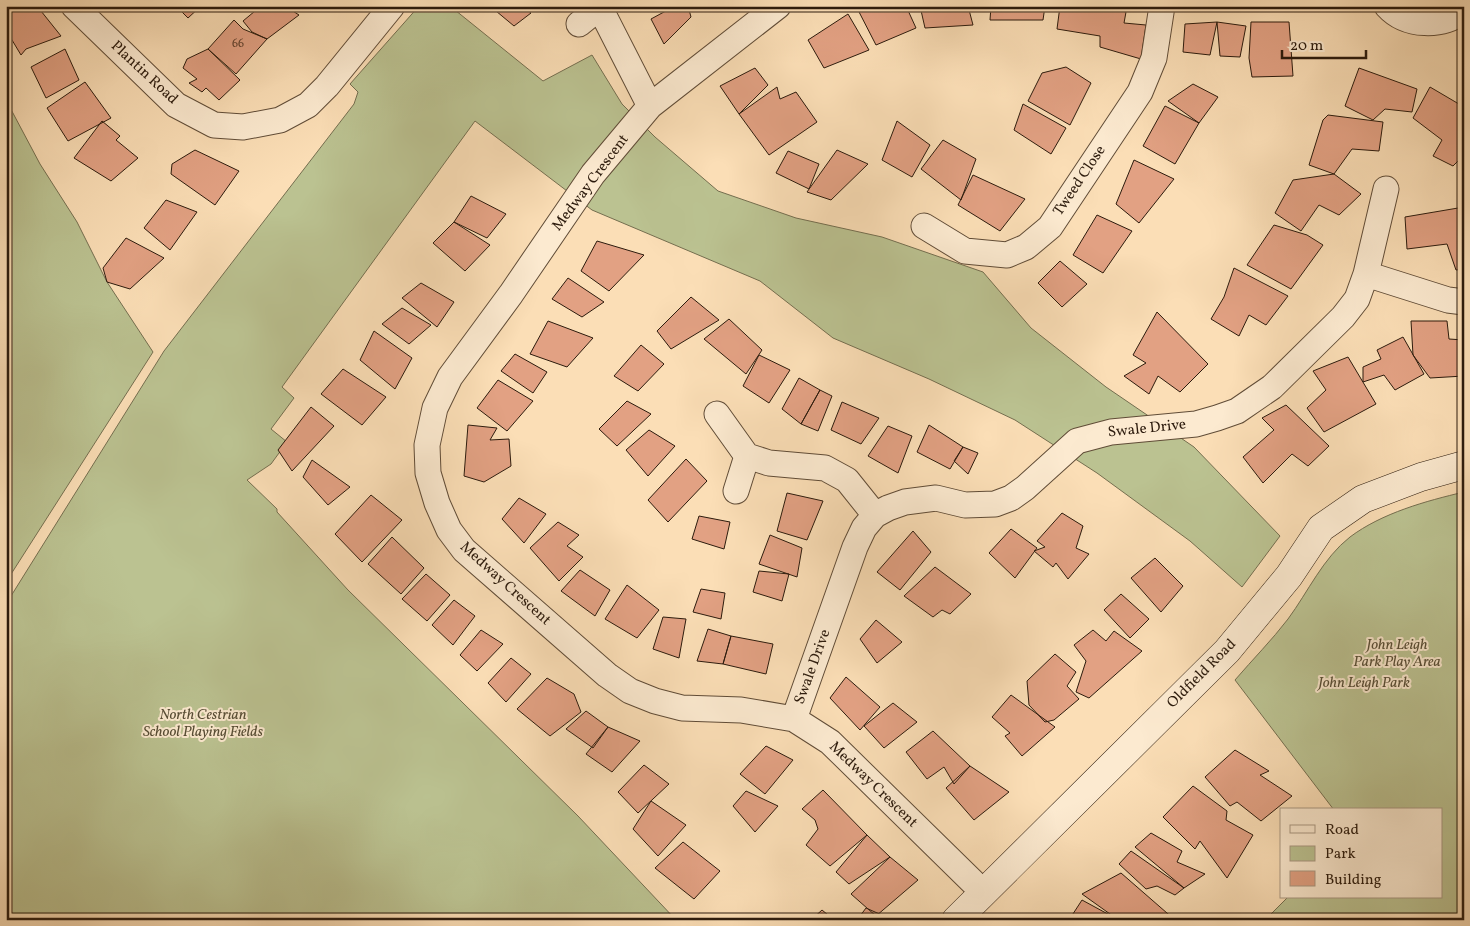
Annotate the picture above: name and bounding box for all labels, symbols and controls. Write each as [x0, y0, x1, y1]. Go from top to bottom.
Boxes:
scale bar [1282, 28, 1366, 60]
street label: Plantin Road [106, 36, 182, 110]
house number: 66 [232, 36, 244, 52]
text: 20 m [1290, 36, 1323, 57]
street label: Medway Crescent [548, 130, 634, 236]
street label: Tweed Close [1049, 142, 1111, 220]
street label: Swale Drive [1107, 414, 1187, 444]
street label: Medway Crescent [455, 537, 555, 631]
street label: Swale Drive [790, 626, 836, 708]
street label: Oldfield Road [1163, 635, 1241, 713]
park label: John Leigh Park Play Area [1353, 635, 1441, 673]
park label: John Leigh Park [1316, 673, 1410, 694]
park label: North Cestrian School Playing Fields [143, 705, 264, 743]
street label: Medway Crescent [824, 737, 922, 833]
legend [1280, 808, 1442, 898]
text: Road [1325, 820, 1359, 841]
text: Park [1325, 844, 1356, 865]
text: Building [1325, 870, 1382, 891]

